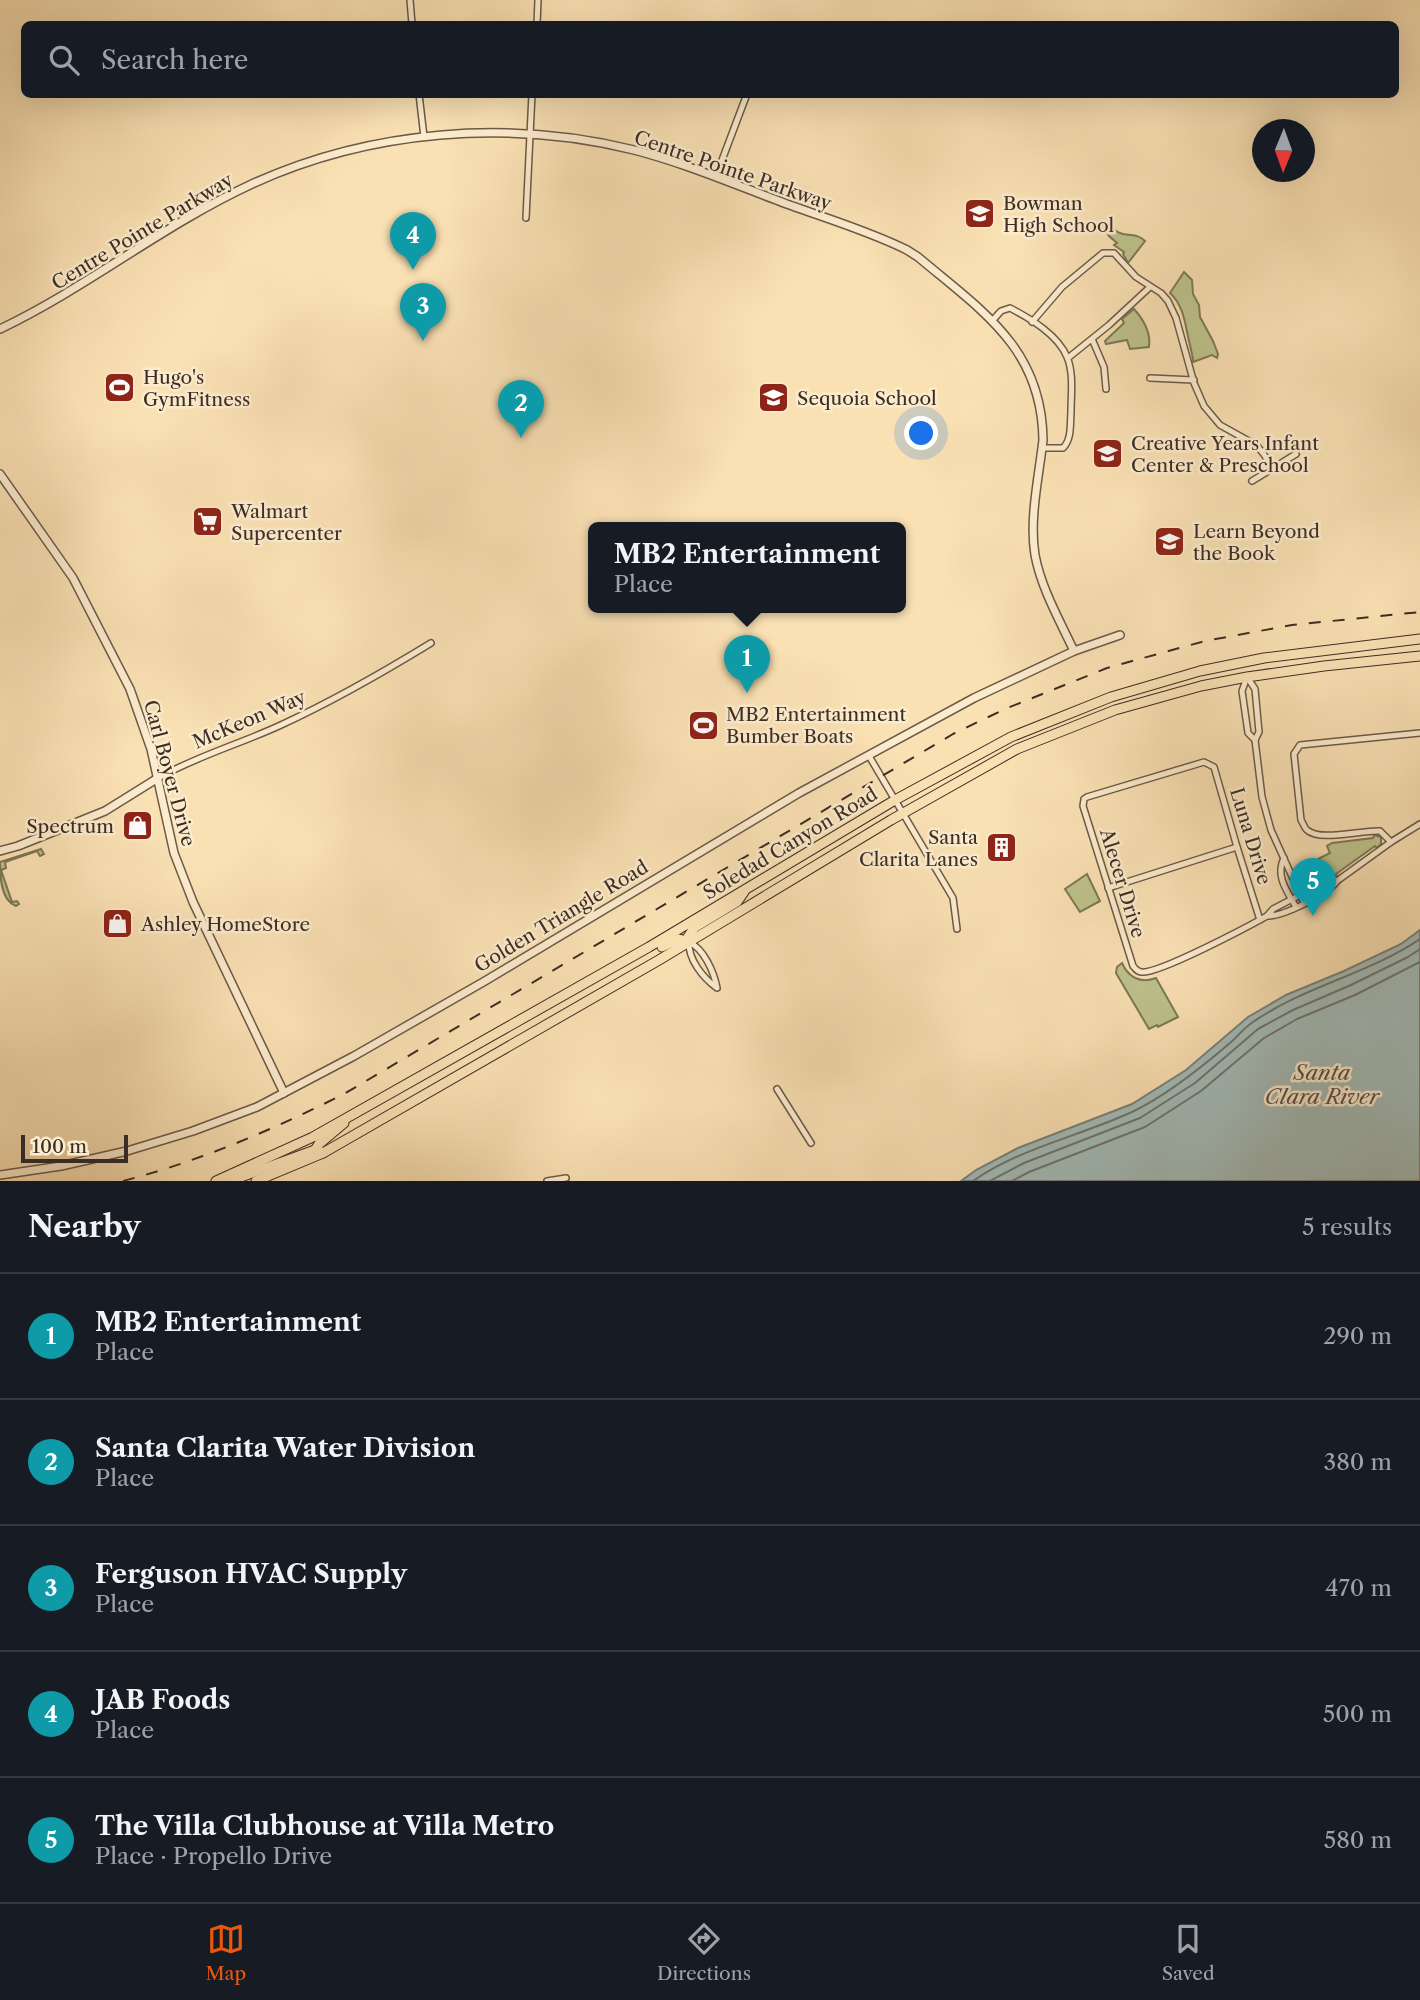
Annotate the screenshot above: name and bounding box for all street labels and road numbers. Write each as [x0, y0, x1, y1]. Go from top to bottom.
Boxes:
street label: Centre Pointe Parkway [631, 126, 835, 215]
street label: Centre Pointe Parkway [47, 168, 237, 295]
street label: McKeon Way [189, 685, 310, 754]
street label: Carl Boyer Drive [139, 697, 200, 849]
street label: Soledad Canyon Road [699, 782, 882, 905]
street label: Luna Drive [1225, 785, 1276, 887]
street label: Alecer Drive [1095, 825, 1150, 941]
street label: Golden Triangle Road [470, 855, 653, 977]

